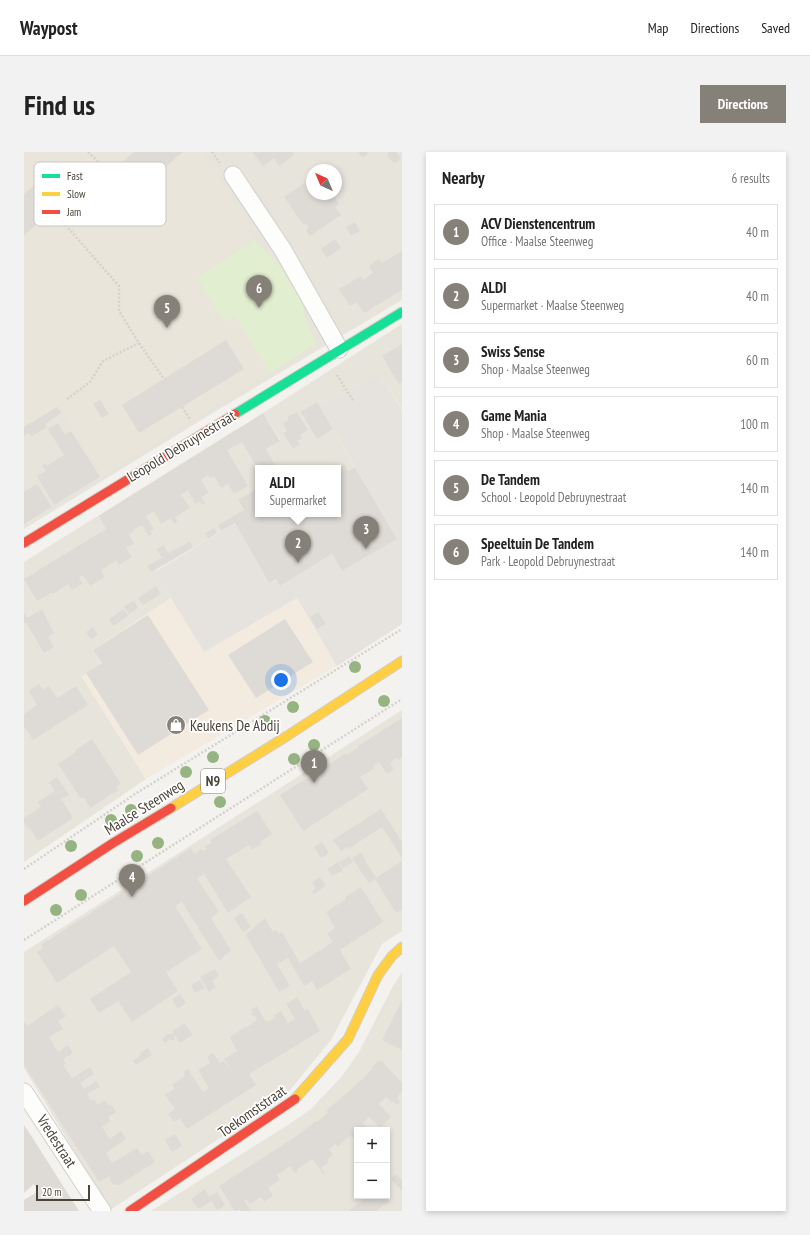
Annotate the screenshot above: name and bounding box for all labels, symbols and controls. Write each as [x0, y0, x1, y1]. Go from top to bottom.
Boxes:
text: Waypost [20, 16, 77, 40]
text: Map [648, 19, 668, 37]
text: Directions [690, 19, 739, 37]
text: Saved [761, 19, 790, 37]
button: Directions [700, 85, 786, 123]
text: Find us [24, 86, 95, 123]
legend [34, 162, 166, 226]
north arrow [306, 164, 342, 200]
text: Nearby [442, 167, 485, 189]
text: Fast [67, 169, 83, 183]
text: 6 results [731, 170, 770, 187]
text: Slow [67, 187, 86, 201]
text: Jam [66, 205, 81, 219]
text: ACV Dienstencentrum [481, 214, 595, 233]
text: 1 [453, 224, 459, 241]
text: 40 m [746, 224, 769, 241]
text: Office · Maalse Steenweg [481, 233, 593, 250]
pin: 6 [246, 275, 272, 308]
text: ALDI [481, 278, 506, 297]
text: 2 [453, 288, 459, 305]
text: 40 m [746, 288, 769, 305]
pin: 5 [154, 295, 180, 328]
text: Supermarket · Maalse Steenweg [481, 297, 624, 314]
text: Swiss Sense [481, 342, 545, 361]
text: 3 [453, 352, 459, 369]
text: 60 m [746, 352, 769, 369]
text: Shop · Maalse Steenweg [481, 361, 590, 378]
street label: Leopold Debruynestraat [123, 406, 239, 486]
text: Game Mania [481, 406, 547, 425]
text: 4 [453, 416, 459, 433]
text: 100 m [740, 416, 769, 433]
text: Shop · Maalse Steenweg [481, 425, 590, 442]
popup [255, 465, 341, 517]
text: De Tandem [481, 470, 540, 489]
text: ALDI [270, 473, 295, 492]
text: 5 [453, 480, 459, 497]
text: 140 m [740, 480, 769, 497]
text: School · Leopold Debruynestraat [481, 489, 626, 506]
text: Supermarket [270, 492, 326, 509]
pin: 3 [353, 516, 379, 549]
pin: 2 [285, 530, 311, 563]
text: Speeltuin De Tandem [481, 534, 594, 553]
text: 6 [453, 544, 459, 561]
text: 140 m [740, 544, 769, 561]
text: Park · Leopold Debruynestraat [481, 553, 615, 570]
your location [271, 670, 291, 690]
shop icon: Keukens De Abdij [165, 714, 187, 736]
place label: Keukens De Abdij [190, 716, 280, 735]
pin: 1 [301, 750, 327, 783]
road number: N9 [201, 769, 225, 793]
street label: Maalse Steenweg [101, 775, 187, 839]
pin: 4 [119, 864, 145, 897]
street label: Toekomststraat [214, 1081, 290, 1141]
street label: Vredestraat [32, 1110, 81, 1171]
map controls [354, 1127, 390, 1199]
button: + [354, 1127, 390, 1163]
button: − [354, 1163, 390, 1199]
scale bar [36, 1183, 90, 1202]
text: 20 m [42, 1185, 61, 1199]

